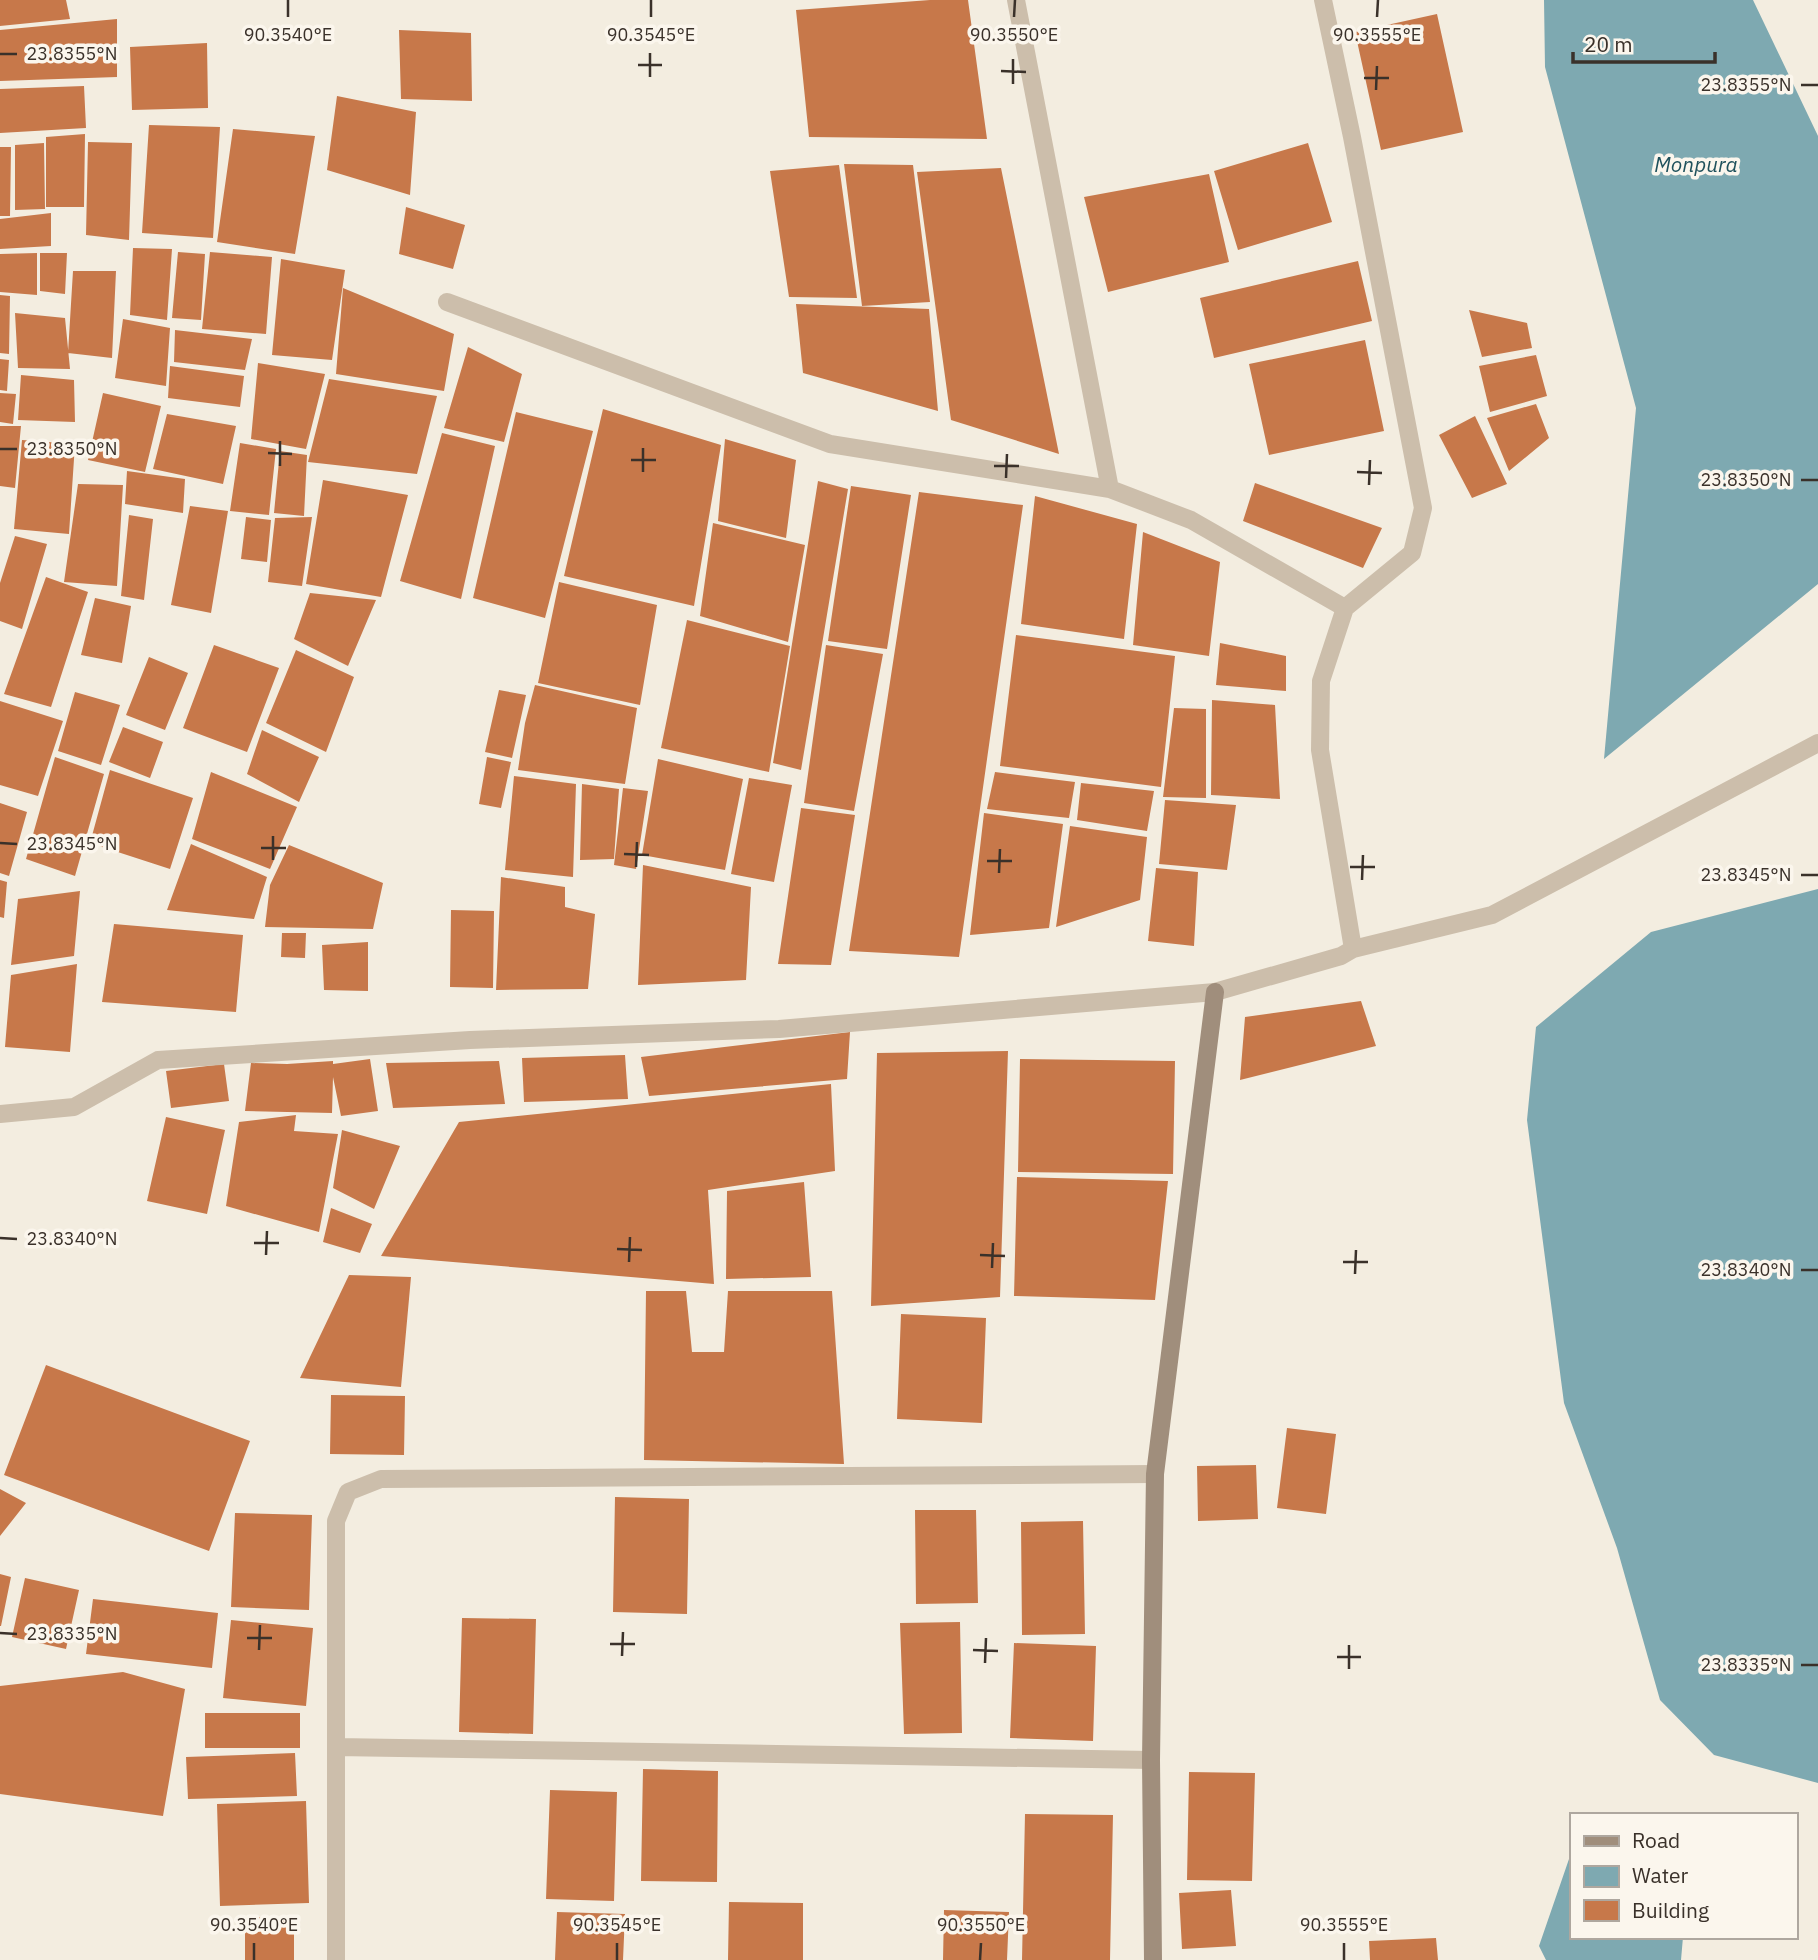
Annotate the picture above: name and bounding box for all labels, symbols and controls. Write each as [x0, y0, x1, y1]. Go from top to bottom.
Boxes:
scale bar [1573, 21, 1715, 65]
text: 90.3540°E [244, 23, 332, 46]
text: 90.3545°E [607, 23, 695, 46]
text: 90.3550°E [970, 23, 1058, 46]
text: 90.3555°E [1333, 23, 1421, 46]
text: 20 m [1584, 30, 1633, 58]
text: 23.8355°N [27, 42, 117, 65]
text: 23.8355°N [1701, 73, 1791, 96]
water label: Monpura [1654, 150, 1738, 178]
text: 23.8350°N [27, 437, 117, 460]
text: 23.8350°N [1701, 468, 1791, 491]
text: 23.8345°N [27, 832, 117, 855]
text: 23.8345°N [1701, 863, 1791, 886]
text: 23.8340°N [27, 1227, 117, 1250]
text: 23.8340°N [1701, 1258, 1791, 1281]
text: 23.8335°N [27, 1622, 117, 1645]
text: 23.8335°N [1701, 1653, 1791, 1676]
legend [1570, 1813, 1797, 1939]
text: Road [1632, 1826, 1680, 1854]
text: Water [1632, 1861, 1689, 1889]
text: Building [1632, 1896, 1709, 1924]
text: 90.3540°E [210, 1913, 298, 1936]
text: 90.3545°E [573, 1913, 661, 1936]
text: 90.3550°E [937, 1913, 1025, 1936]
text: 90.3555°E [1300, 1913, 1388, 1936]

